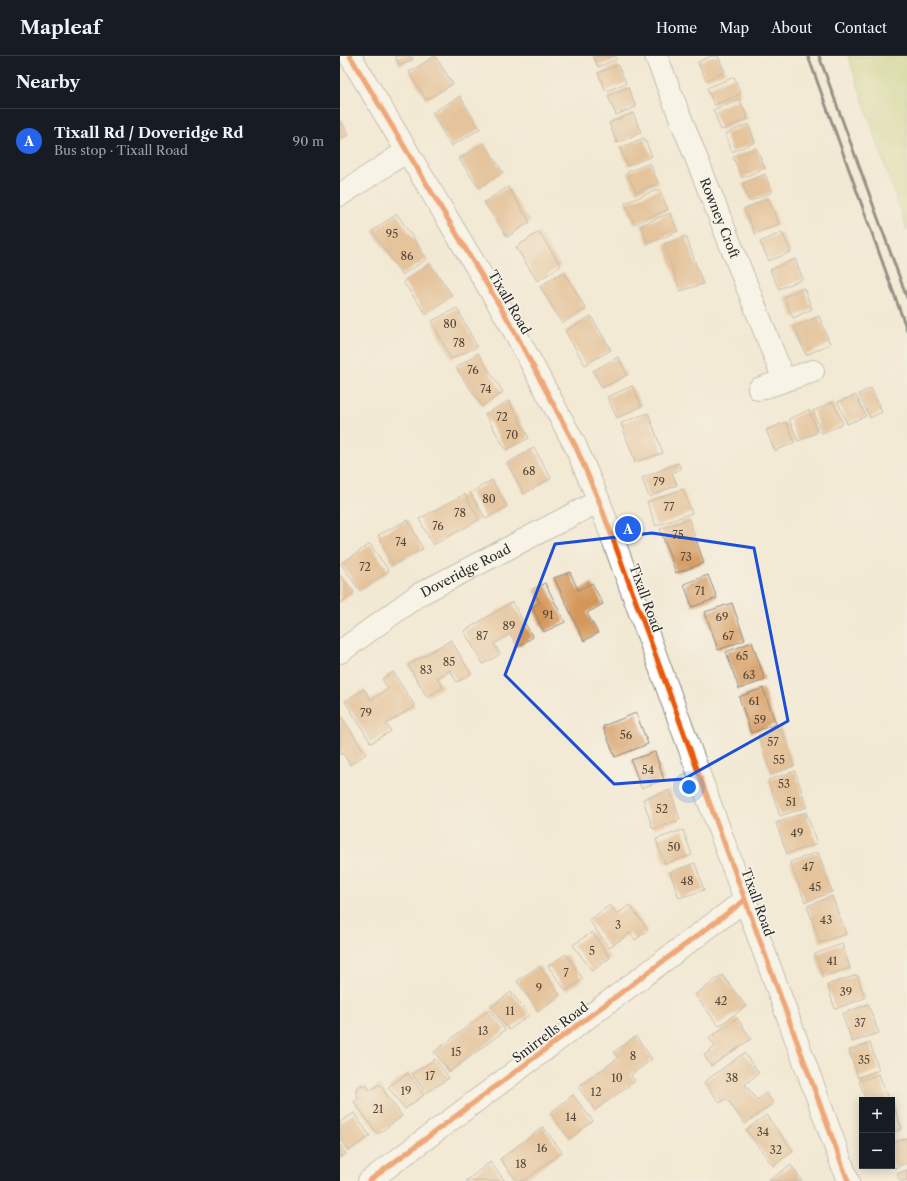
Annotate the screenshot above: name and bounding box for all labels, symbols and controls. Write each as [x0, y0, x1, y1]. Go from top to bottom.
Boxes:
text: Mapleaf [20, 16, 101, 39]
text: Home [656, 19, 697, 37]
text: Map [719, 19, 749, 37]
text: About [771, 19, 812, 37]
text: Contact [834, 19, 887, 37]
text: Nearby [16, 72, 80, 92]
text: Tixall Rd / Doveridge Rd [54, 123, 243, 142]
text: A [24, 133, 34, 149]
text: 90 m [293, 133, 324, 149]
text: Bus stop · Tixall Road [54, 142, 188, 158]
street label: Rowney Croft [697, 175, 743, 261]
house number: 95 [386, 227, 398, 241]
house number: 86 [401, 249, 414, 263]
street label: Tixall Road [485, 267, 535, 337]
house number: 80 [443, 317, 457, 331]
house number: 78 [453, 336, 465, 350]
house number: 76 [467, 363, 479, 377]
house number: 74 [480, 382, 492, 396]
house number: 72 [496, 410, 508, 424]
house number: 70 [506, 428, 518, 442]
house number: 68 [523, 464, 535, 478]
house number: 79 [653, 475, 665, 489]
house number: 80 [482, 492, 496, 506]
house number: 77 [664, 500, 675, 514]
house number: 78 [454, 506, 466, 520]
pin: A [615, 514, 641, 544]
house number: 76 [432, 519, 444, 533]
house number: 75 [672, 528, 684, 542]
house number: 74 [395, 535, 407, 549]
street label: Doveridge Road [418, 540, 513, 600]
house number: 73 [680, 550, 692, 564]
house number: 72 [359, 560, 371, 574]
street label: Tixall Road [626, 562, 666, 634]
house number: 71 [695, 584, 705, 598]
house number: 91 [542, 608, 554, 622]
house number: 69 [716, 610, 728, 624]
house number: 89 [503, 619, 515, 633]
house number: 87 [476, 629, 489, 643]
house number: 67 [722, 629, 734, 643]
house number: 65 [736, 649, 748, 663]
house number: 85 [443, 655, 455, 669]
house number: 83 [420, 663, 432, 677]
house number: 63 [743, 668, 755, 682]
house number: 61 [748, 694, 760, 708]
house number: 79 [360, 706, 372, 720]
house number: 59 [754, 713, 766, 727]
house number: 56 [620, 728, 633, 742]
house number: 57 [767, 735, 779, 749]
house number: 55 [773, 753, 785, 767]
house number: 54 [642, 763, 654, 777]
your location [679, 777, 699, 797]
house number: 53 [778, 777, 790, 791]
house number: 51 [786, 795, 797, 809]
house number: 52 [656, 802, 668, 816]
house number: 49 [791, 826, 803, 840]
house number: 50 [668, 840, 680, 854]
house number: 47 [802, 860, 814, 874]
street label: Tixall Road [738, 866, 778, 938]
house number: 48 [681, 874, 693, 888]
house number: 45 [809, 880, 821, 894]
house number: 43 [820, 913, 832, 927]
house number: 3 [615, 918, 621, 932]
house number: 5 [589, 944, 595, 958]
house number: 41 [827, 954, 838, 968]
house number: 7 [563, 966, 569, 980]
house number: 9 [536, 981, 542, 995]
house number: 39 [840, 985, 852, 999]
house number: 42 [715, 994, 727, 1008]
street label: Smirrells Road [509, 998, 591, 1066]
house number: 11 [505, 1004, 515, 1018]
house number: 37 [854, 1016, 866, 1030]
house number: 13 [478, 1024, 488, 1038]
house number: 15 [451, 1045, 461, 1059]
house number: 8 [630, 1049, 636, 1063]
house number: 35 [858, 1053, 870, 1067]
house number: 17 [425, 1069, 436, 1083]
house number: 10 [611, 1071, 623, 1085]
house number: 38 [726, 1071, 738, 1085]
house number: 19 [400, 1084, 412, 1098]
house number: 12 [591, 1085, 601, 1099]
map controls [859, 1097, 895, 1169]
button: + [859, 1097, 895, 1133]
house number: 21 [373, 1102, 384, 1116]
house number: 14 [566, 1110, 576, 1124]
house number: 34 [757, 1125, 769, 1139]
button: − [859, 1133, 895, 1169]
house number: 16 [536, 1141, 548, 1155]
house number: 32 [770, 1143, 782, 1157]
house number: 18 [515, 1157, 527, 1171]

